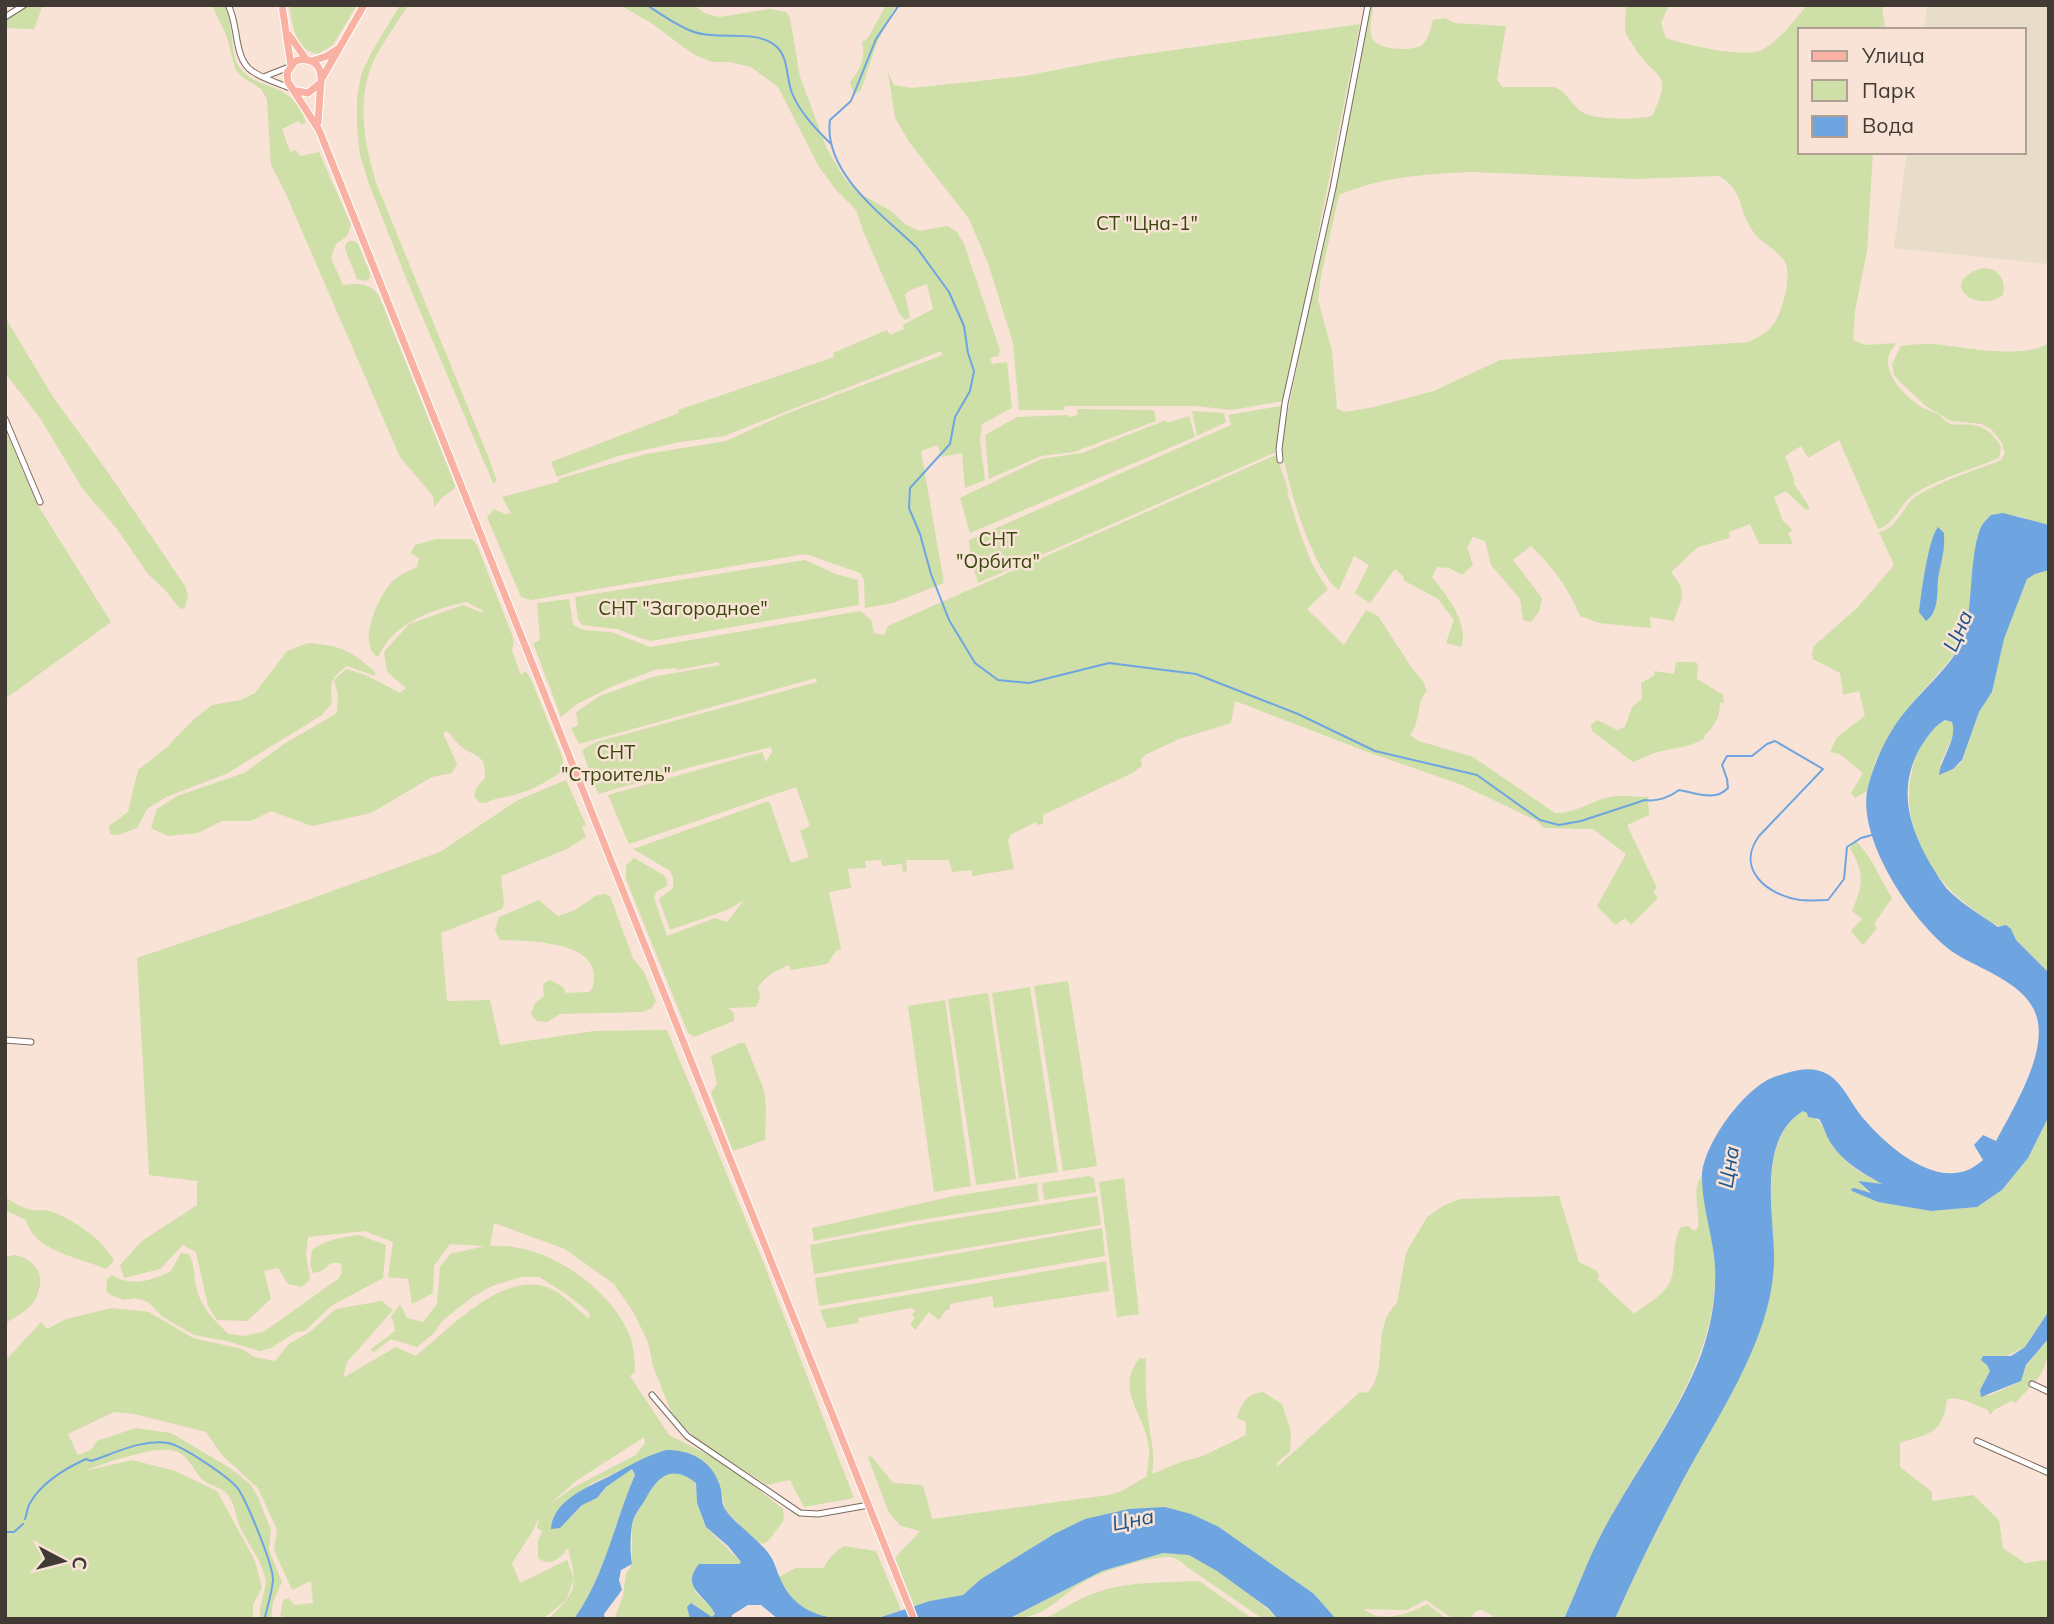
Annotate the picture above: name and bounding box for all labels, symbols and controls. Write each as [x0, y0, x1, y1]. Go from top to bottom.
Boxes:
legend [1798, 28, 2026, 154]
text: Улица [1861, 42, 1925, 68]
text: Парк [1862, 77, 1916, 103]
text: Вода [1862, 112, 1914, 138]
park label: СТ "Цна-1" [1096, 211, 1198, 235]
park label: CНТ "Орбита" [956, 527, 1040, 573]
park label: СНТ "Загородное" [598, 596, 768, 620]
water label: Цна [1937, 606, 1978, 655]
park label: CНТ "Строитель" [561, 740, 671, 786]
water label: Цна [1712, 1144, 1744, 1190]
water label: Цна [1110, 1502, 1156, 1536]
north arrow [28, 1526, 98, 1596]
text: С [67, 1555, 93, 1571]

